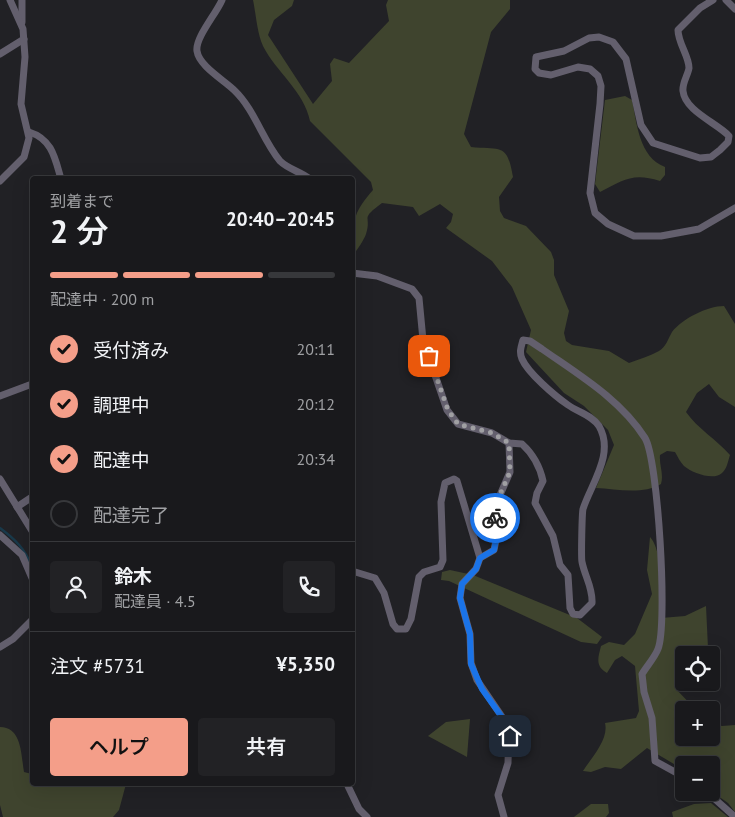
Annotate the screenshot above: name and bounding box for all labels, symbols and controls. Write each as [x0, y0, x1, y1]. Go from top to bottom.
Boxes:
text: 到着まで [50, 191, 114, 211]
text: 20:40–20:45 [226, 207, 335, 231]
text: 2 分 [50, 210, 108, 252]
text: 配達中 · 200 m [50, 289, 154, 309]
icon: check [50, 335, 78, 363]
pin [408, 335, 450, 377]
text: 受付済み [93, 338, 169, 362]
text: 20:11 [297, 339, 335, 359]
icon: bag [415, 342, 443, 370]
icon: check [50, 390, 78, 418]
text: 調理中 [93, 393, 150, 417]
text: 20:12 [297, 394, 335, 414]
icon: check [50, 445, 78, 473]
text: 配達中 [93, 448, 150, 472]
text: 20:34 [297, 449, 335, 469]
courier [470, 493, 520, 543]
text: 配達完了 [93, 503, 169, 527]
icon: bike [481, 504, 509, 532]
button: person [50, 561, 102, 613]
button: phone [283, 561, 335, 613]
text: 鈴木 [114, 564, 152, 588]
text: 配達員 · 4.5 [114, 591, 196, 611]
map controls [675, 646, 720, 801]
button: locate [675, 646, 720, 691]
text: ¥5,350 [276, 652, 335, 676]
text: 注文 #5731 [50, 654, 145, 678]
button: + [675, 701, 720, 746]
pin [489, 715, 531, 757]
button: ヘルプ [50, 718, 188, 776]
button: 共有 [198, 718, 335, 776]
icon: home [496, 722, 524, 750]
button: − [675, 756, 720, 801]

